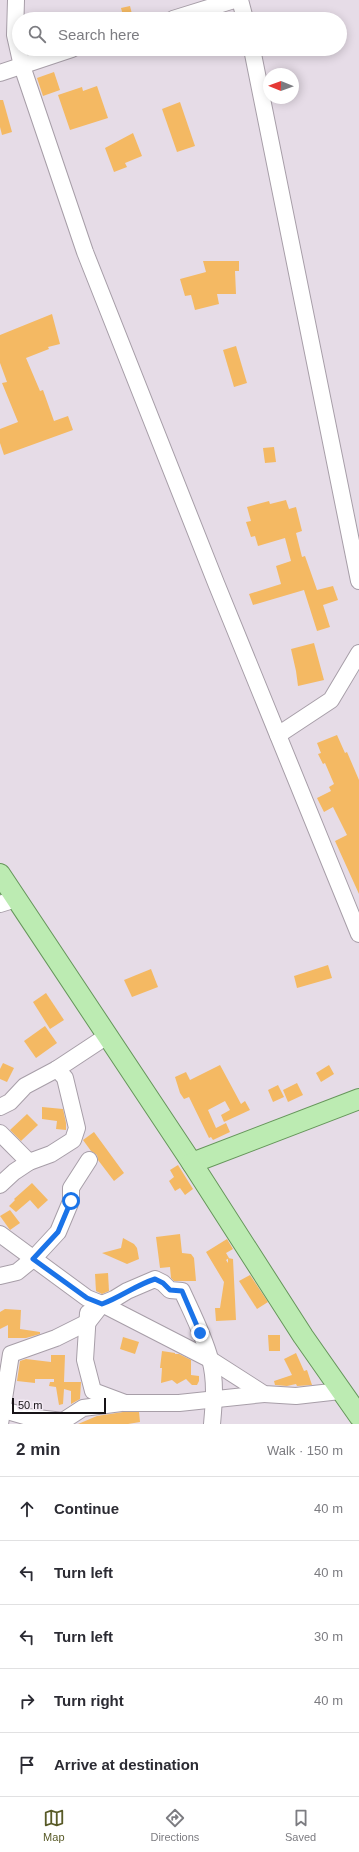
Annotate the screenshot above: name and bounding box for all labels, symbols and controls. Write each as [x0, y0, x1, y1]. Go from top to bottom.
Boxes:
search box [12, 12, 347, 56]
icon: search [26, 23, 48, 45]
text: Search here [58, 26, 140, 43]
north arrow [263, 68, 299, 104]
route start [62, 1192, 80, 1210]
route end [191, 1324, 209, 1342]
scale bar [12, 1396, 106, 1415]
text: 50 m [18, 1399, 42, 1411]
text: 2 min [16, 1440, 60, 1459]
text: Walk · 150 m [267, 1443, 343, 1458]
icon: ahead [16, 1498, 38, 1520]
text: Continue [54, 1500, 119, 1517]
text: 40 m [314, 1501, 343, 1516]
icon: left [16, 1562, 38, 1584]
text: Turn left [54, 1564, 113, 1581]
text: 40 m [314, 1565, 343, 1580]
icon: left [16, 1626, 38, 1648]
text: Turn left [54, 1628, 113, 1645]
text: 30 m [314, 1629, 343, 1644]
icon: right [16, 1690, 38, 1712]
text: Turn right [54, 1692, 124, 1709]
text: 40 m [314, 1693, 343, 1708]
icon: arrive [16, 1754, 38, 1776]
text: Arrive at destination [54, 1756, 199, 1773]
tab: Map [43, 1807, 65, 1843]
tab: Directions [150, 1807, 199, 1843]
tab: Saved [285, 1807, 316, 1843]

